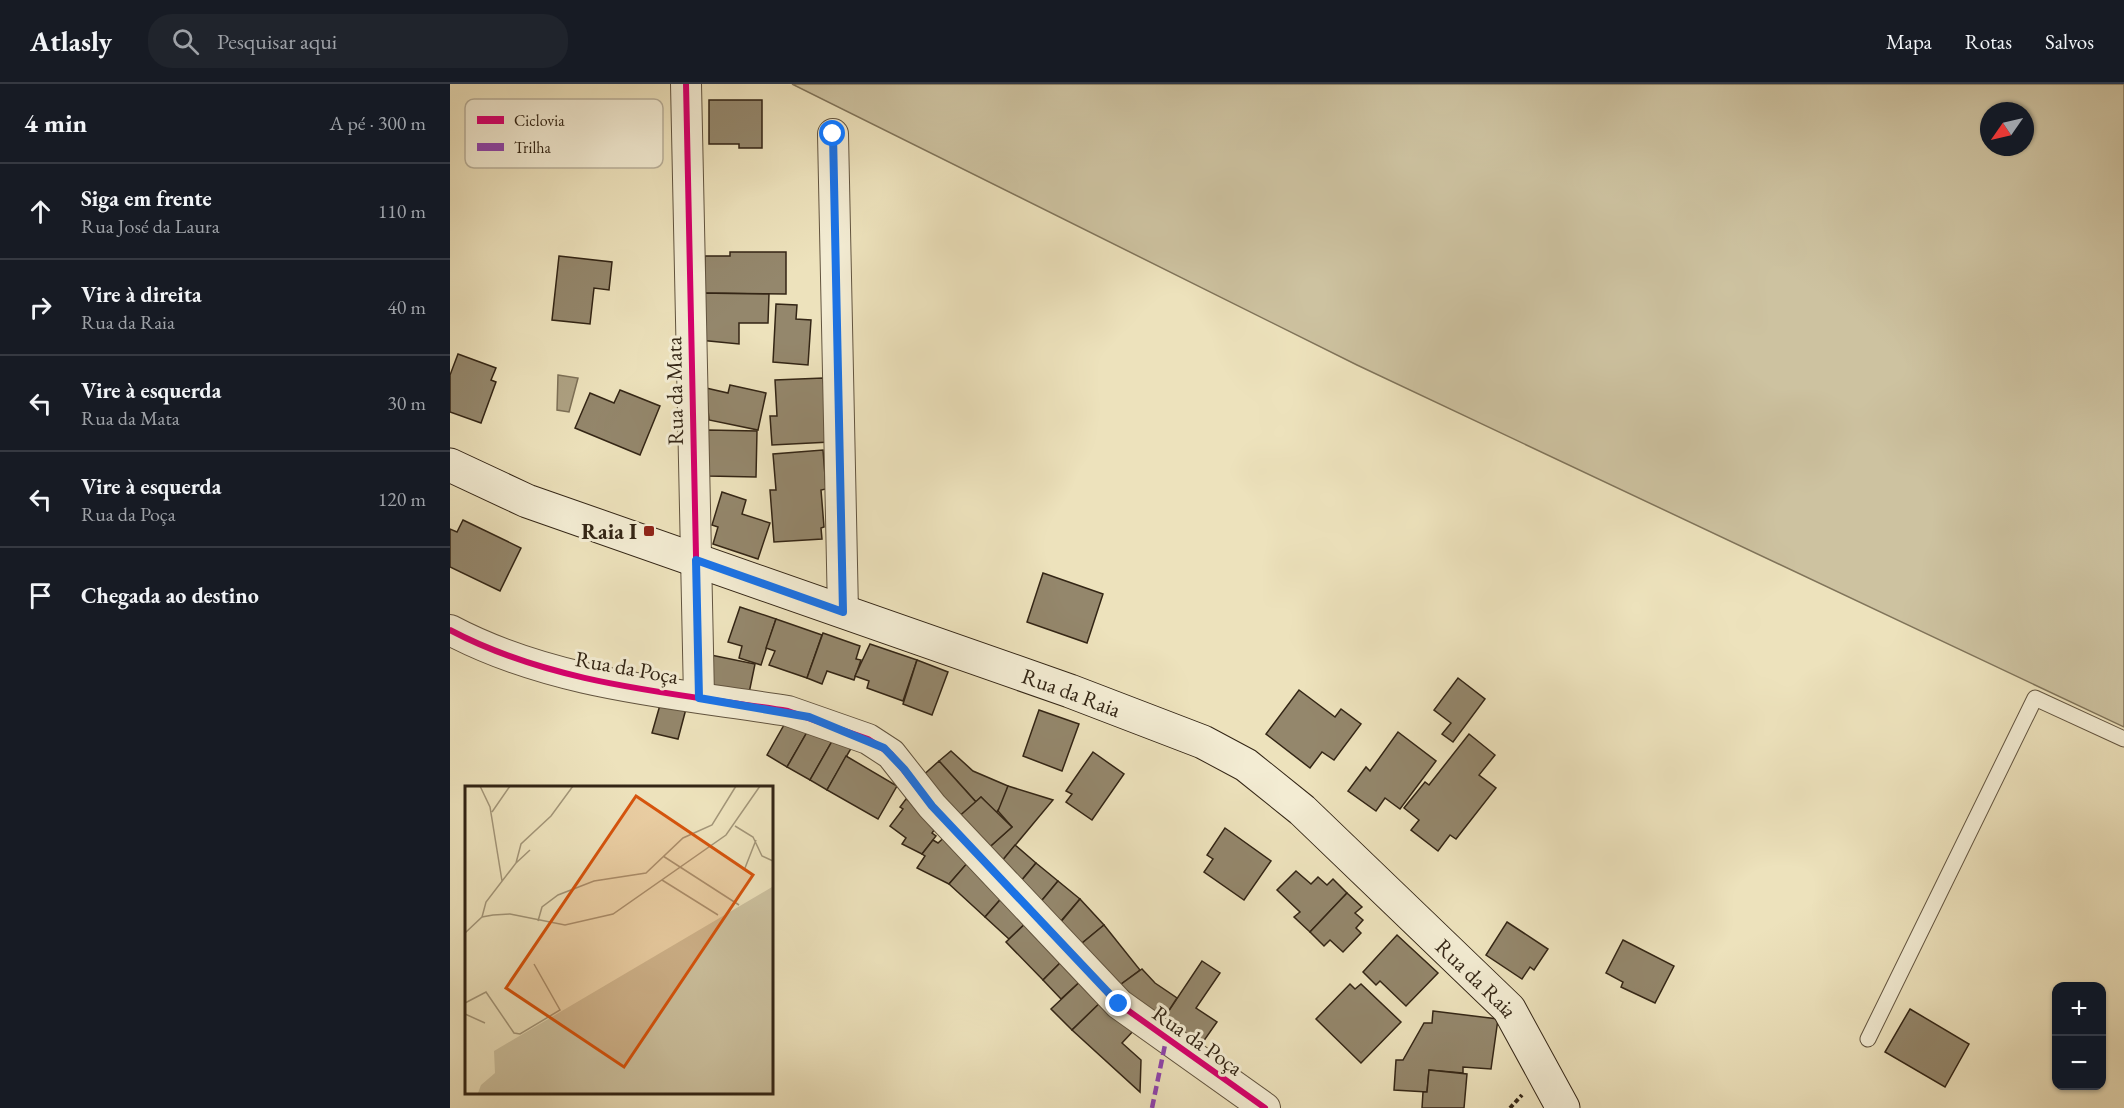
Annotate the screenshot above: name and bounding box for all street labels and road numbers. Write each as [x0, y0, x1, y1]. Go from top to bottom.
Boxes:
street label: Rua da Mata [659, 336, 690, 446]
street label: Rua da Poça [573, 644, 681, 691]
street label: Rua da Raia [1018, 661, 1125, 724]
street label: Rua da Raia [1429, 932, 1525, 1023]
street label: Rua da Poça [1147, 999, 1249, 1082]

